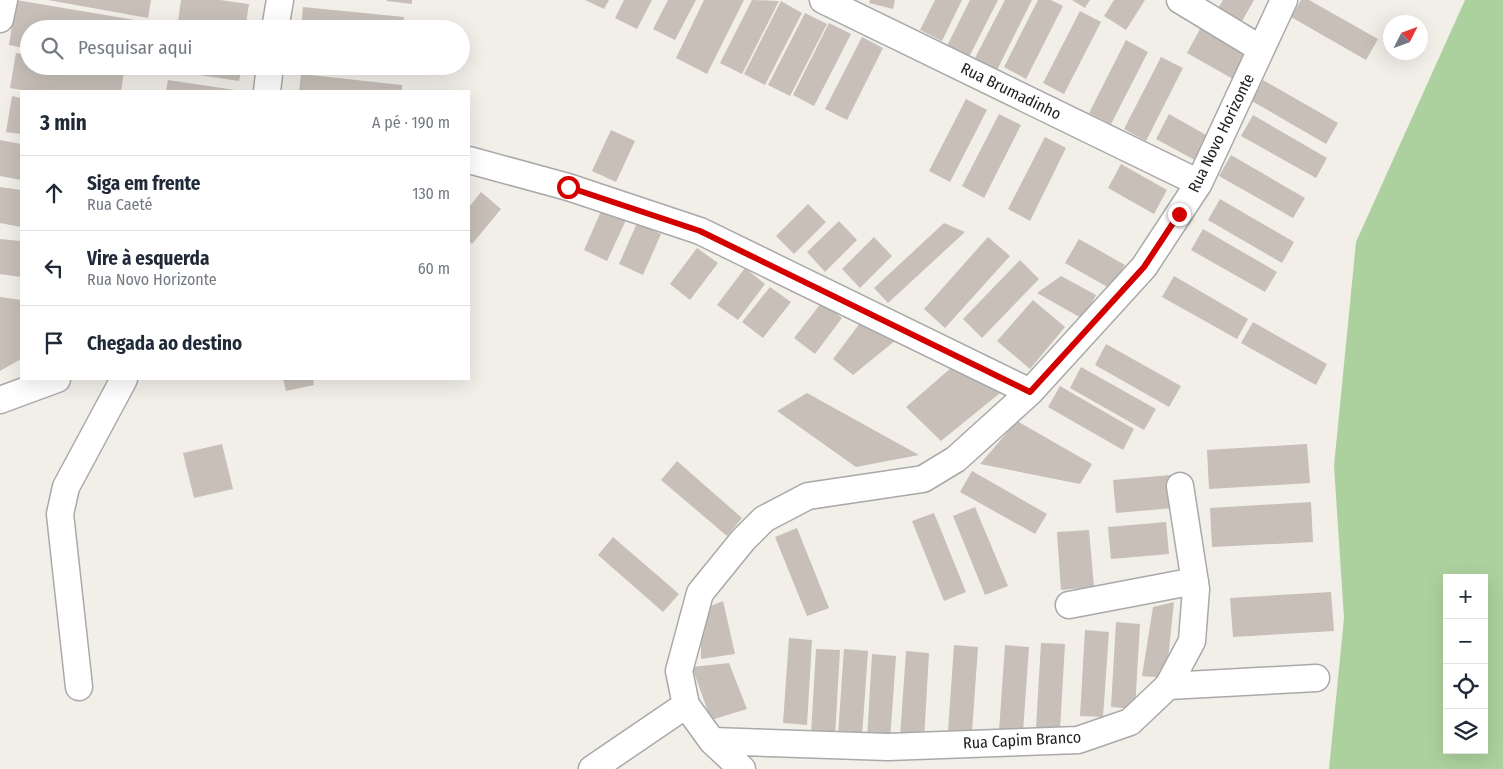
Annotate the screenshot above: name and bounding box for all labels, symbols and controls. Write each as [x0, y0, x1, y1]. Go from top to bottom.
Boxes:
north arrow [1383, 15, 1428, 60]
search box [20, 20, 470, 75]
icon: search [38, 34, 66, 62]
text: Pesquisar aqui [78, 36, 192, 59]
street label: Rua Brumadinho [958, 58, 1064, 124]
street label: Rua Novo Horizonte [1184, 70, 1258, 195]
text: 3 min [40, 110, 87, 136]
text: A pé · 190 m [372, 113, 450, 132]
text: Siga em frente [87, 172, 201, 195]
route start [557, 176, 580, 199]
icon: ahead [40, 179, 68, 207]
text: 130 m [412, 184, 450, 203]
text: Rua Caeté [87, 195, 152, 214]
route end [1168, 203, 1191, 226]
text: Vire à esquerda [87, 247, 209, 270]
icon: left [40, 254, 68, 282]
text: 60 m [418, 259, 450, 278]
text: Rua Novo Horizonte [87, 270, 217, 289]
icon: arrive [40, 329, 68, 357]
text: Chegada ao destino [87, 332, 242, 355]
map controls [1443, 574, 1488, 754]
button: + [1443, 574, 1488, 619]
button: − [1443, 619, 1488, 664]
button: locate [1443, 664, 1488, 709]
button: layers [1443, 709, 1488, 754]
street label: Rua Capim Branco [962, 727, 1082, 753]

